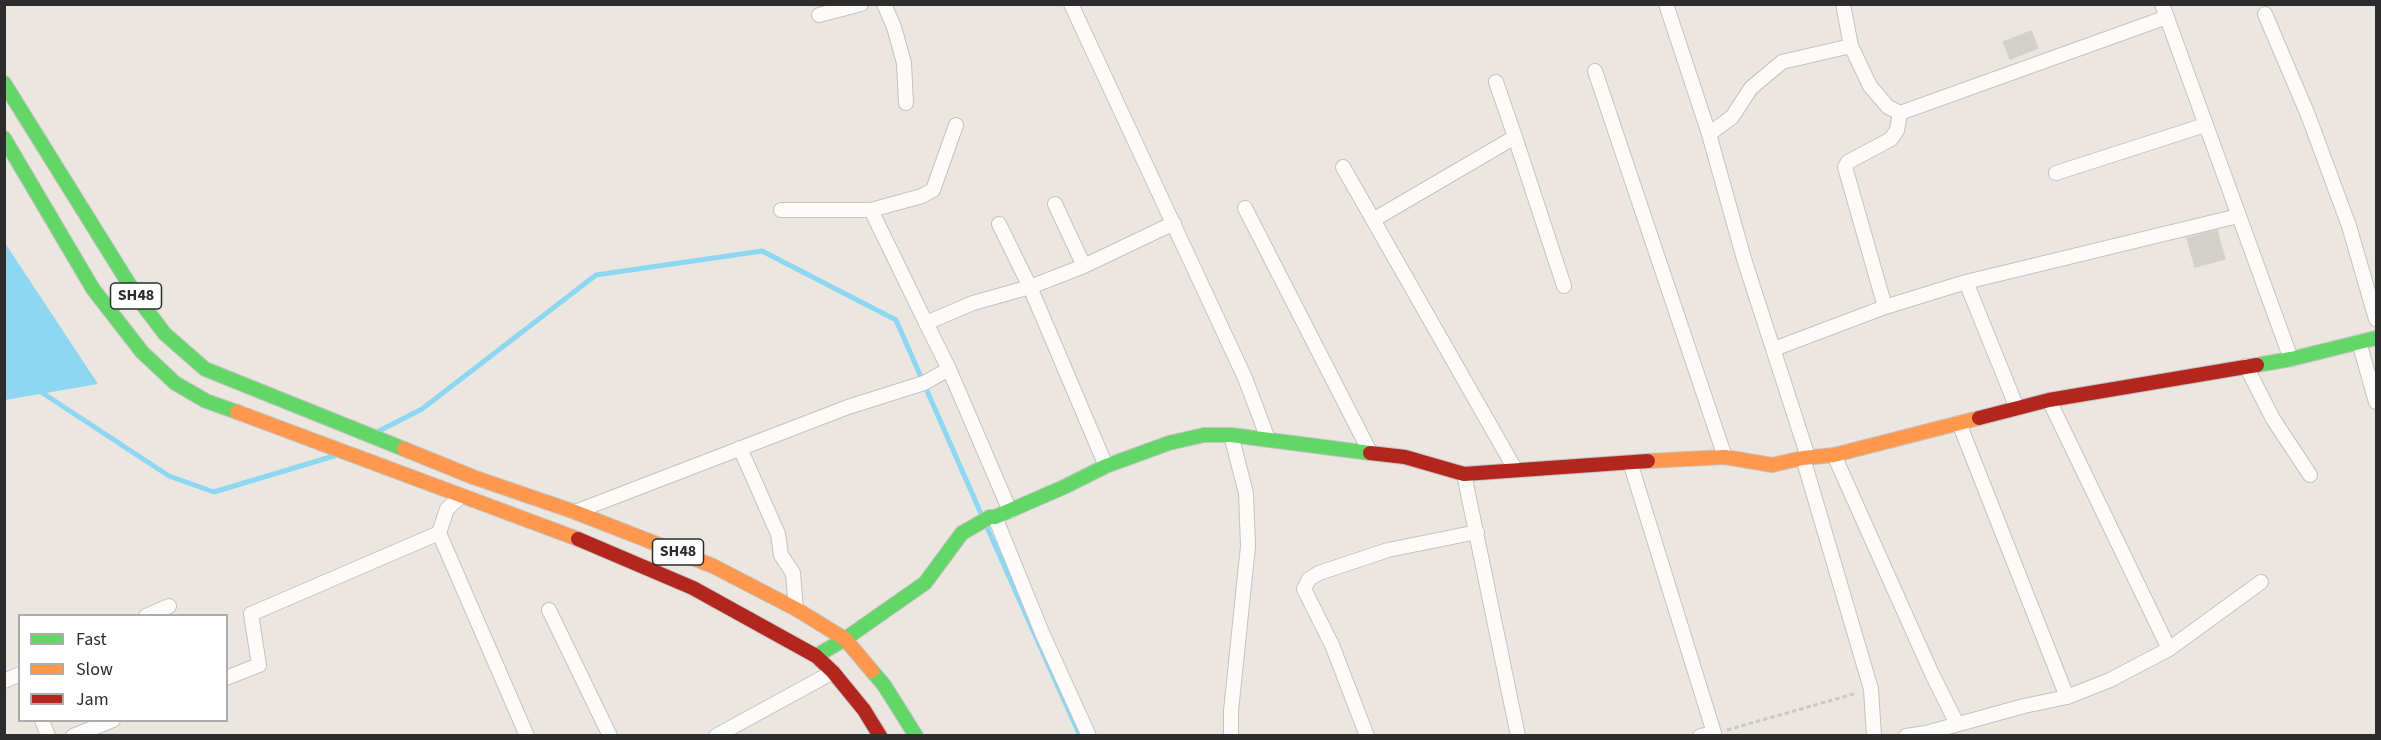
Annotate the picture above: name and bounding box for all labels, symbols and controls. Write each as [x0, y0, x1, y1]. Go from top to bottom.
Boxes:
road number: SH48 [110, 283, 162, 309]
road number: SH48 [652, 539, 704, 565]
legend [18, 614, 228, 722]
text: Fast [76, 627, 107, 652]
text: Slow [76, 657, 113, 682]
text: Jam [76, 687, 109, 712]

